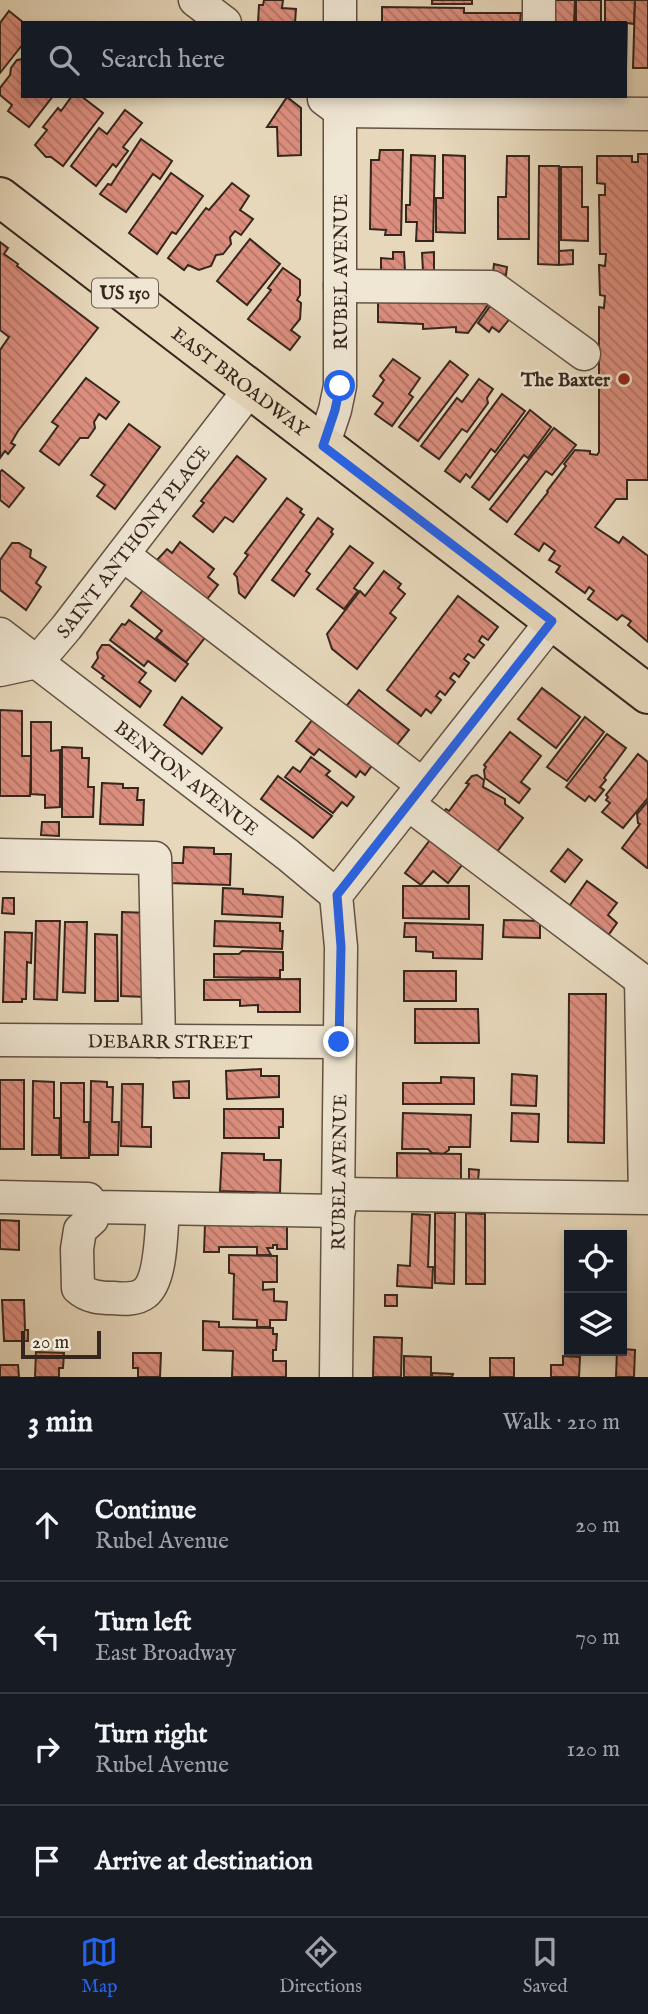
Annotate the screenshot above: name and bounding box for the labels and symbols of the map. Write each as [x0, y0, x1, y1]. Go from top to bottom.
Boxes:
street label: RUBEL AVENUE [330, 194, 354, 350]
road number: US 150 [92, 278, 158, 307]
street label: EAST BROADWAY [166, 323, 313, 444]
place label: The Baxter [520, 369, 611, 393]
route start [324, 370, 355, 401]
marker: The Baxter [616, 371, 632, 387]
street label: SAINT ANTHONY PLACE [52, 441, 216, 644]
street label: BENTON AVENUE [109, 716, 263, 842]
route end [323, 1026, 354, 1057]
street label: DEBARR STREET [88, 1031, 253, 1055]
street label: RUBEL AVENUE [327, 1094, 353, 1250]
scale bar [21, 1328, 102, 1360]

